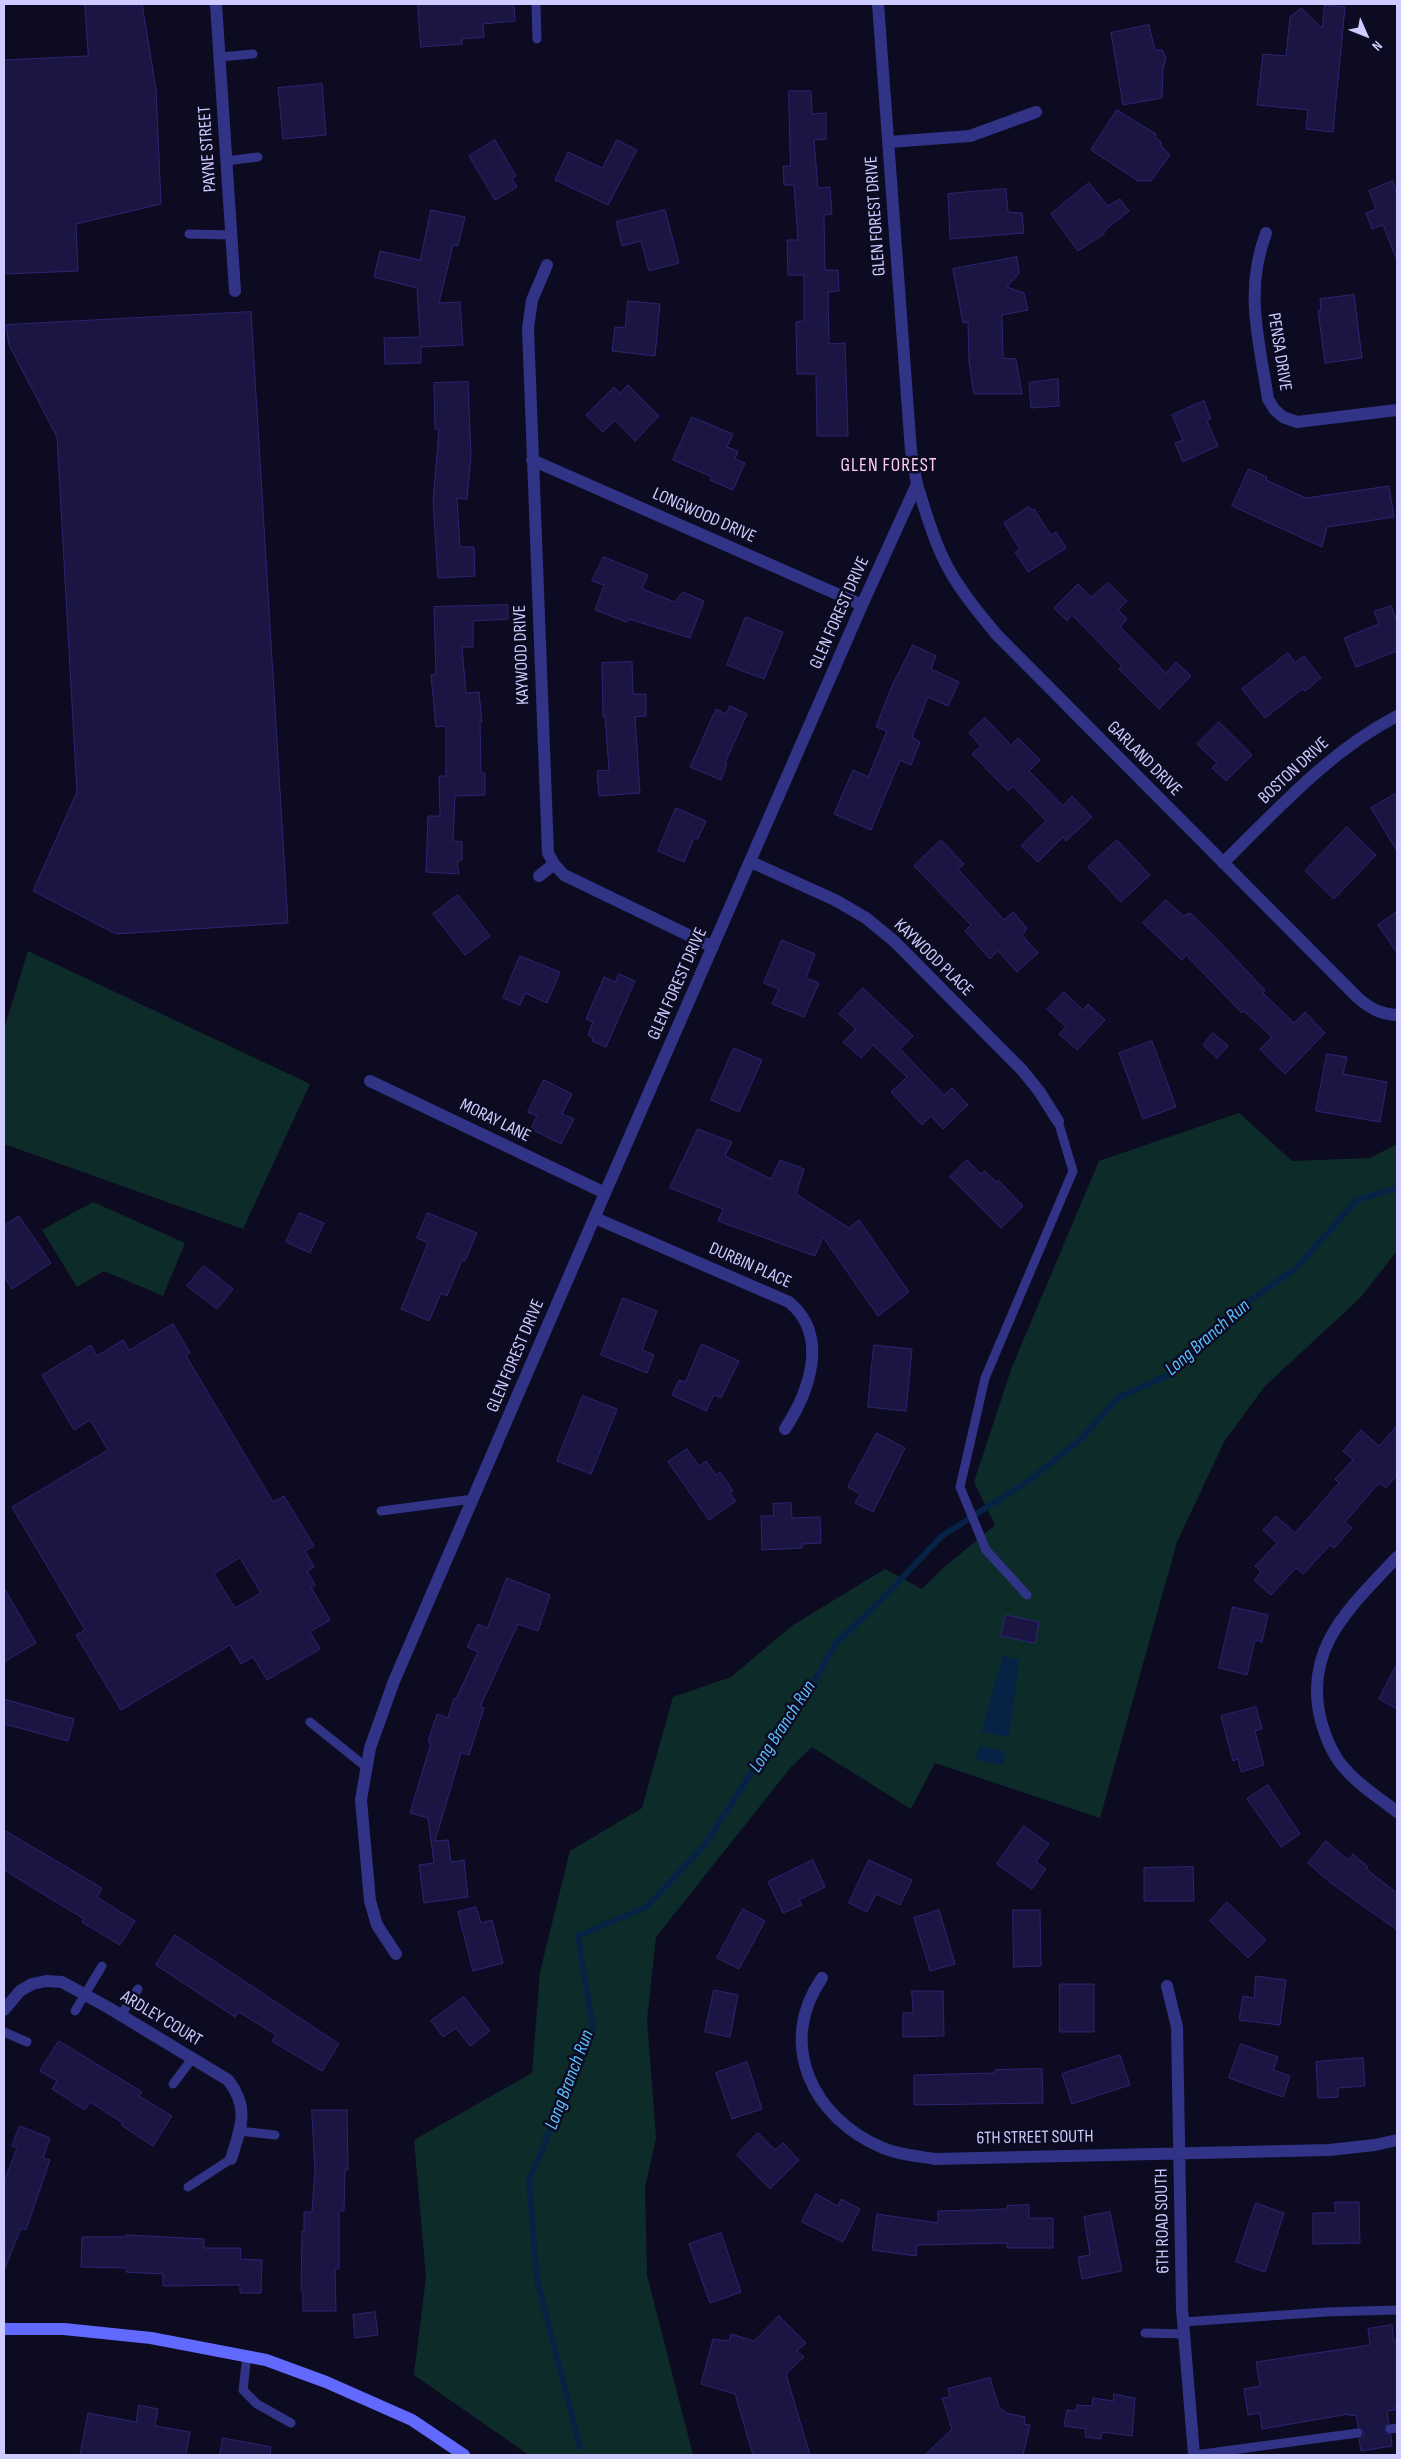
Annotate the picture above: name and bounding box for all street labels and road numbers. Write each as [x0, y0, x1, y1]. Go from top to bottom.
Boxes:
street label: PAYNE STREET [194, 105, 222, 193]
street label: GLEN FOREST DRIVE [861, 155, 891, 277]
street label: PENSA DRIVE [1262, 311, 1296, 393]
street label: LONGWOOD DRIVE [649, 484, 759, 548]
street label: GLEN FOREST DRIVE [806, 553, 874, 673]
street label: KAYWOOD DRIVE [509, 605, 535, 705]
street label: GARLAND DRIVE [1102, 717, 1186, 801]
street label: BOSTON DRIVE [1254, 733, 1334, 809]
street label: KAYWOOD PLACE [889, 915, 977, 1001]
street label: GLEN FOREST DRIVE [644, 924, 712, 1044]
street label: MORAY LANE [456, 1095, 534, 1147]
street label: DURBIN PLACE [705, 1238, 795, 1294]
street label: GLEN FOREST DRIVE [482, 1296, 550, 1416]
street label: ARDLEY COURT [116, 1986, 206, 2052]
street label: 6TH STREET SOUTH [976, 2126, 1094, 2150]
street label: 6TH ROAD SOUTH [1151, 2168, 1175, 2274]

